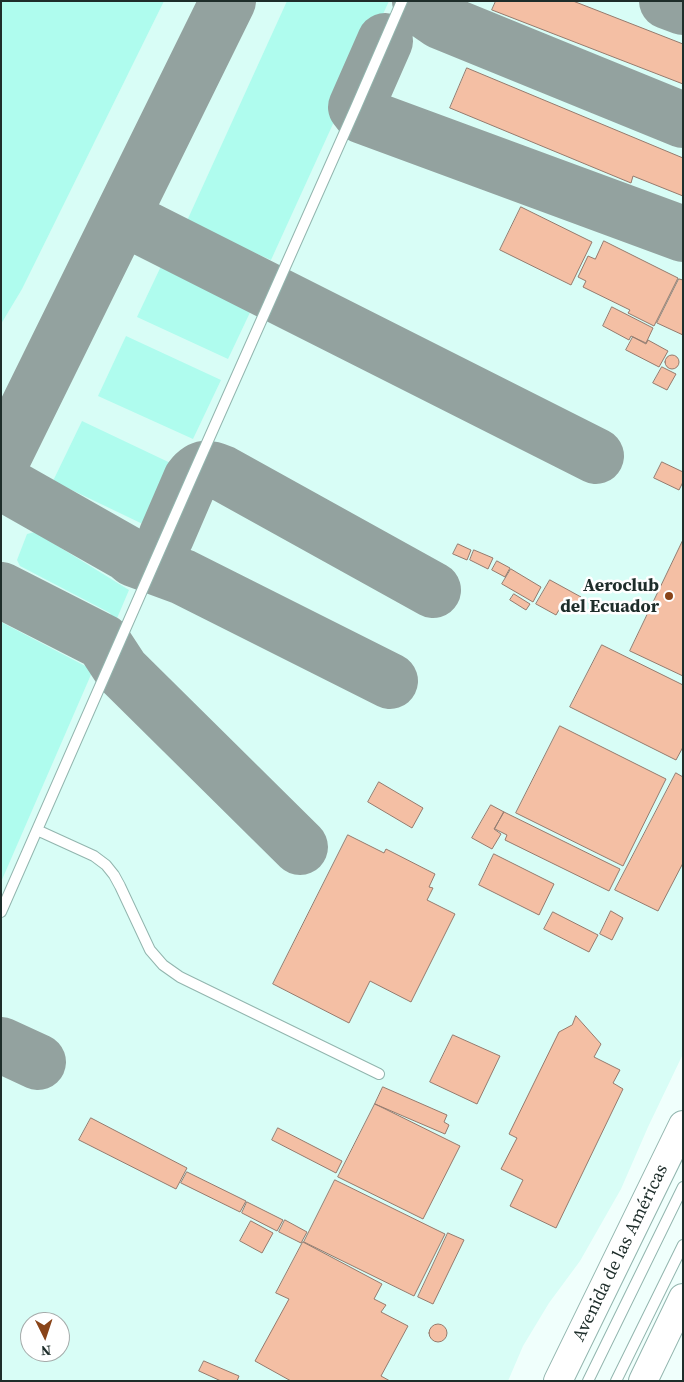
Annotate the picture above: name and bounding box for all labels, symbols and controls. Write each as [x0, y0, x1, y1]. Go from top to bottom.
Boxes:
place label: Aeroclub del Ecuador [560, 575, 659, 618]
marker: Aeroclub del Ecuador [663, 590, 675, 602]
street label: Avenida de las Américas [569, 1161, 673, 1345]
north arrow [20, 1312, 70, 1362]
text: N [40, 1341, 52, 1361]

